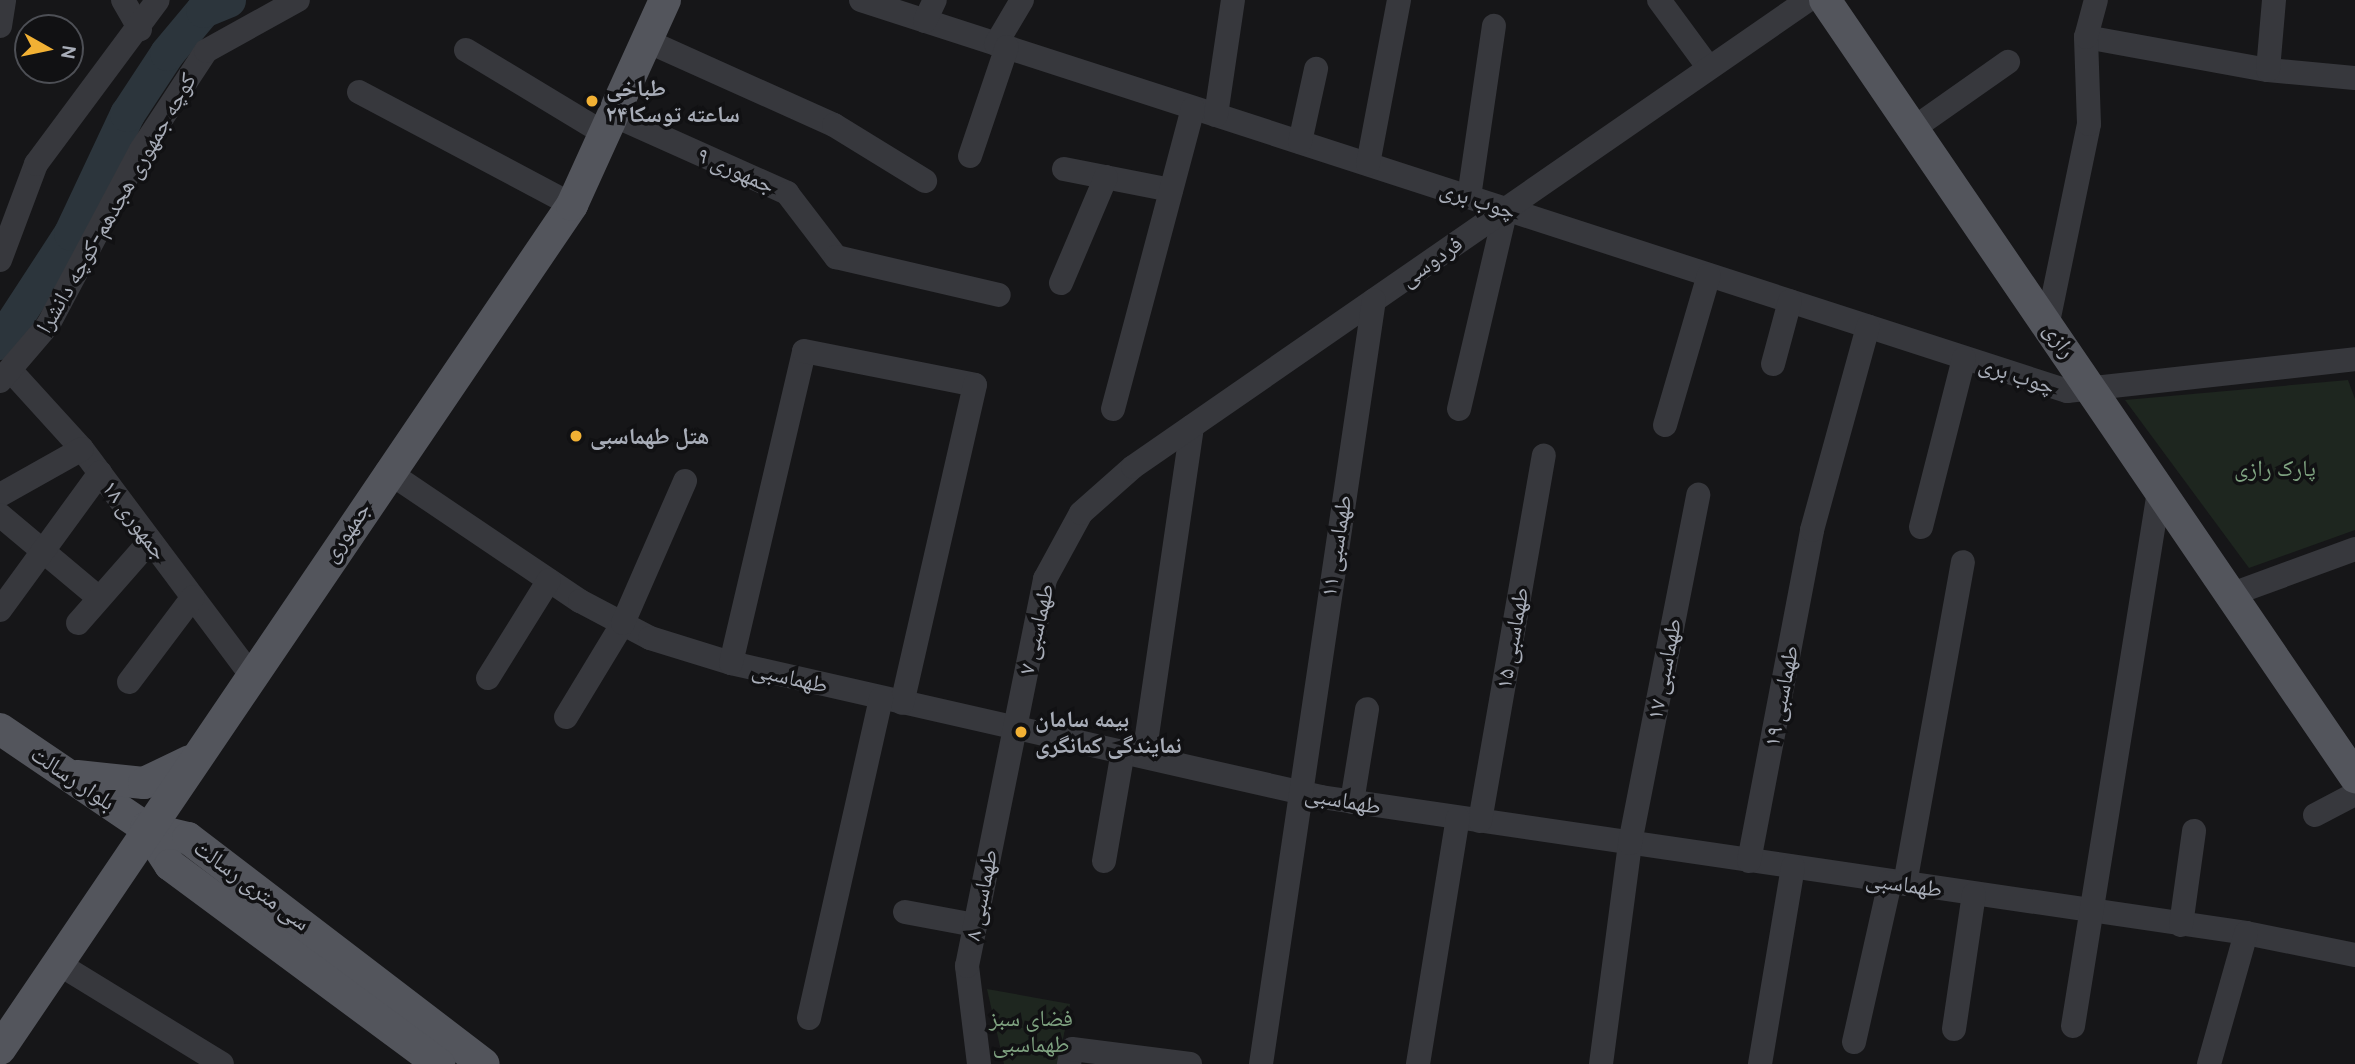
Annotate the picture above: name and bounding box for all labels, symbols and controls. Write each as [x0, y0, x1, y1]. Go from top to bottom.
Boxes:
north arrow [14, 14, 84, 84]
text: N [56, 44, 81, 60]
street label: کوچه جمهوری هجدهم-کوچه دانشرا [30, 68, 202, 338]
place label: طباخی ۲۴ساعته توسکا [606, 74, 740, 128]
marker: طباخی ۲۴ساعته توسکا [584, 93, 600, 109]
street label: ۹ جمهوری [693, 141, 779, 199]
street label: چوب بری [1437, 175, 1519, 225]
street label: فردوسی [1394, 230, 1468, 292]
street label: رازی [2038, 317, 2082, 363]
street label: چوب بری [1976, 350, 2058, 400]
place label: هتل طهماسبی [590, 422, 709, 450]
marker: هتل طهماسبی [568, 428, 584, 444]
park label: پارک رازی [2234, 454, 2316, 482]
street label: جمهوری ۱۸ [96, 475, 174, 565]
street label: ۱۱ طهماسبی [1314, 493, 1358, 599]
street label: جمهوری [316, 497, 376, 567]
street label: ۷ طهماسبی [1012, 581, 1060, 677]
street label: ۱۵ طهماسبی [1489, 585, 1535, 691]
street label: ۱۷ طهماسبی [1641, 616, 1687, 722]
street label: ۱۹ طهماسبی [1758, 643, 1804, 749]
street label: طهماسبی [749, 655, 831, 699]
place label: بیمه سامان نمایندگی کمانگری [1035, 705, 1182, 759]
marker: بیمه سامان نمایندگی کمانگری [1013, 724, 1029, 740]
street label: بلوار رسالت [26, 740, 120, 816]
street label: طهماسبی [1303, 780, 1383, 820]
street label: سی متری رسالت [188, 834, 316, 936]
street label: ۸ طهماسبی [959, 847, 1003, 943]
street label: طهماسبی [1864, 865, 1944, 903]
park label: فضای سبز طهماسبی [989, 1004, 1073, 1058]

